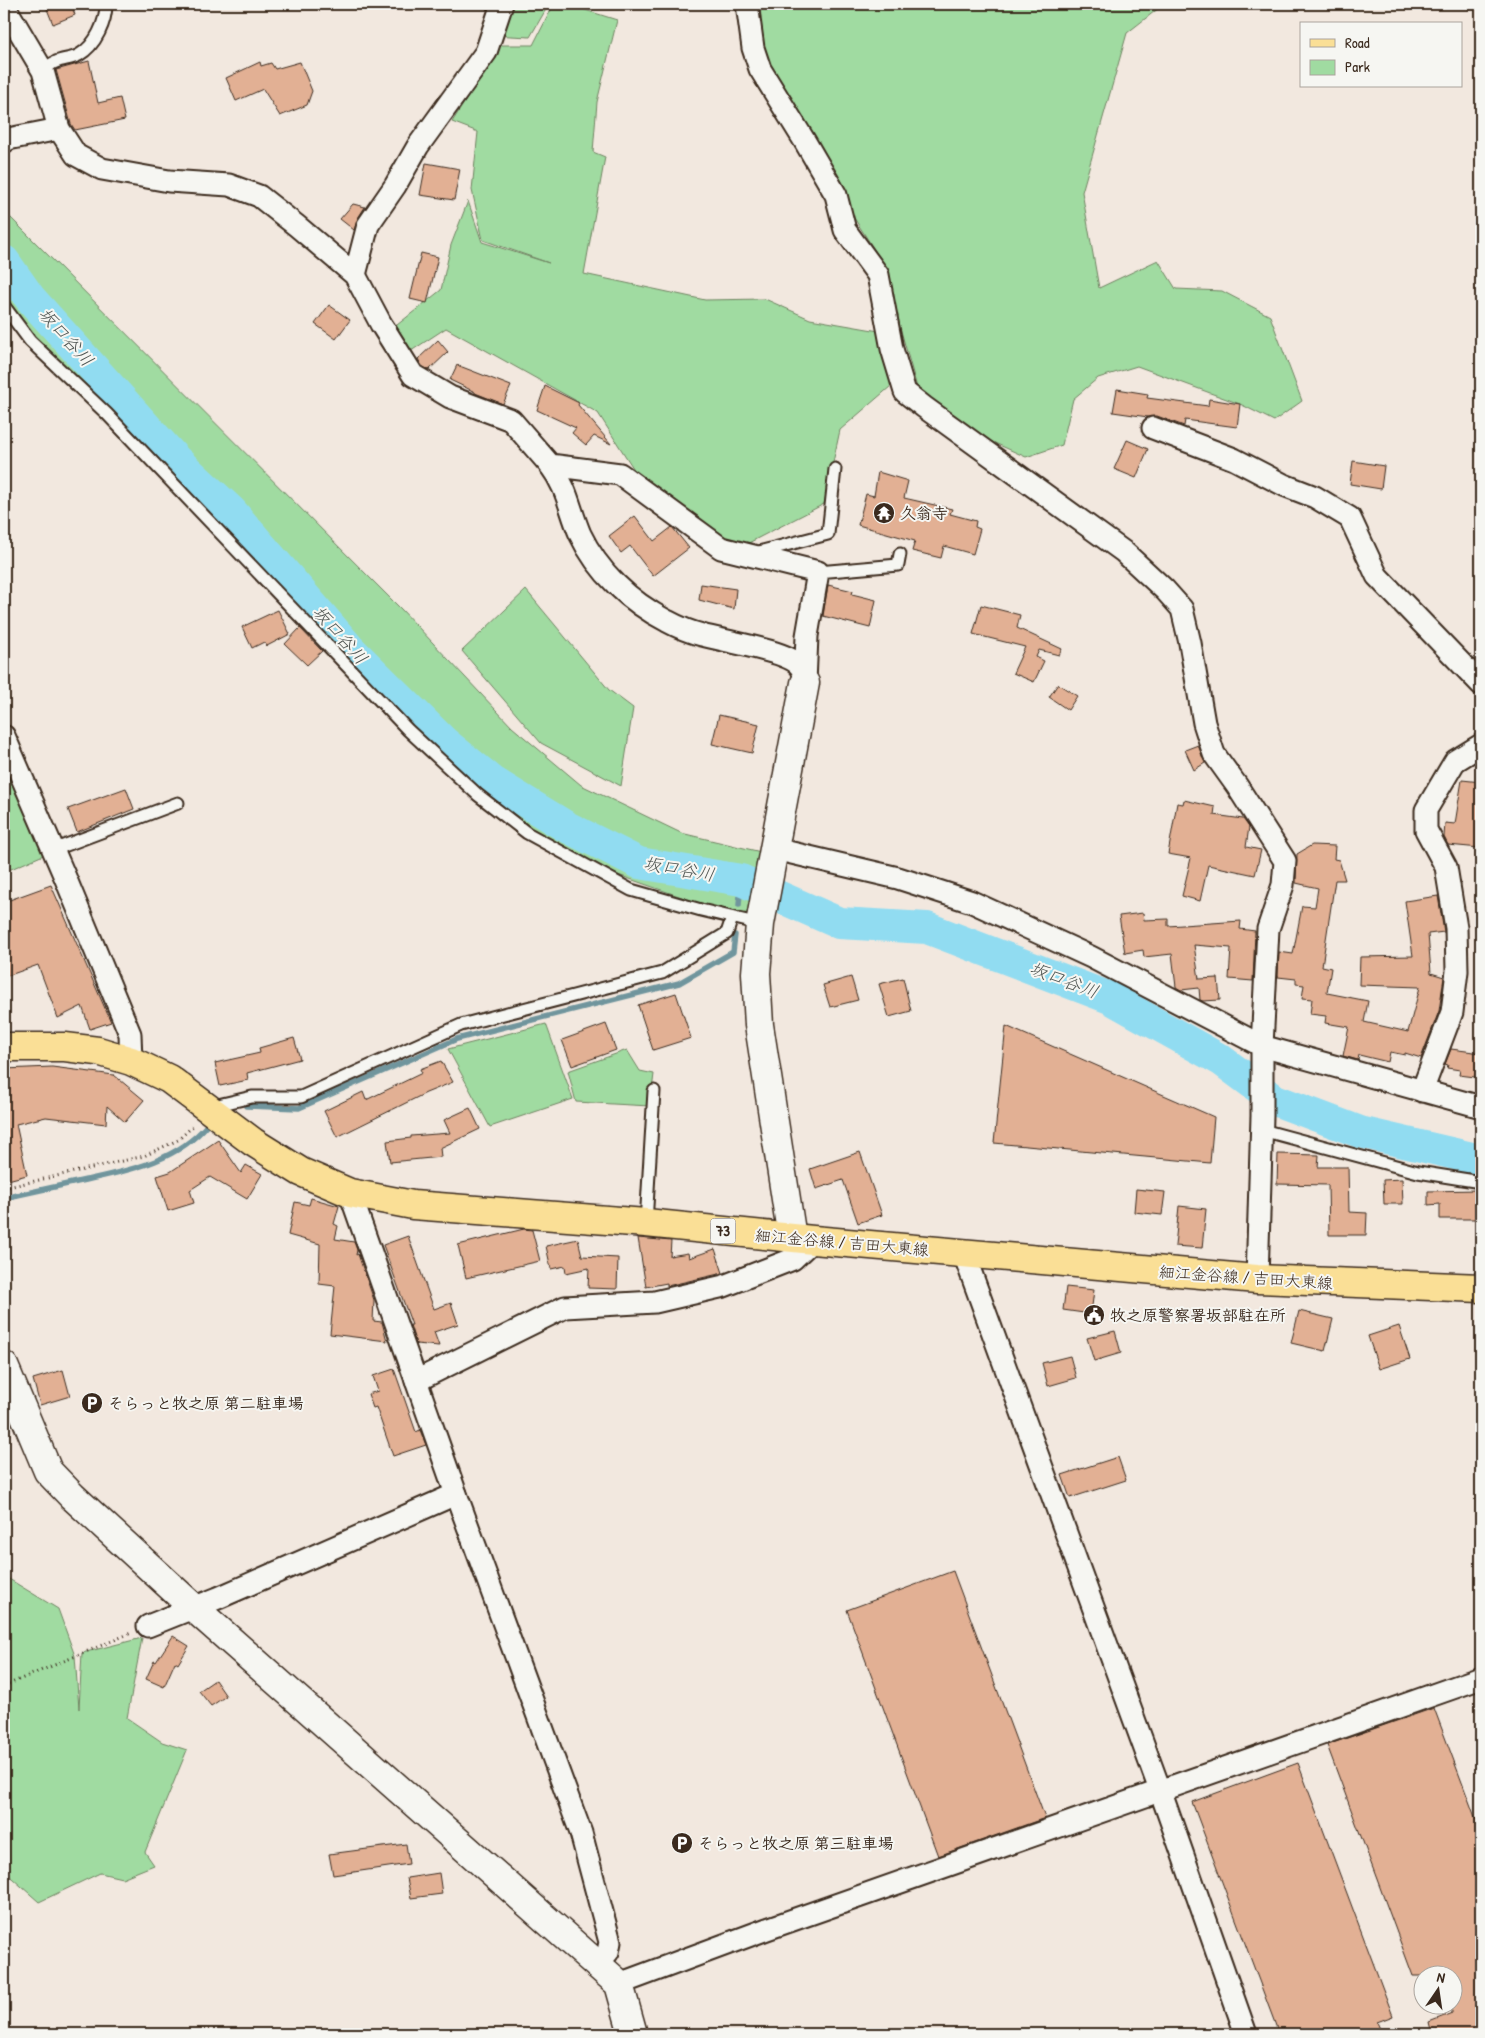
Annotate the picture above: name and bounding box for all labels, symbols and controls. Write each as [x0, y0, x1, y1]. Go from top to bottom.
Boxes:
legend [1300, 22, 1462, 88]
text: Road [1345, 32, 1370, 53]
text: Park [1345, 56, 1370, 77]
water label: 坂口谷川 [33, 302, 100, 372]
temple icon: 久翁寺 [872, 501, 896, 525]
place label: 久翁寺 [900, 502, 948, 524]
water label: 坂口谷川 [307, 600, 374, 670]
water label: 坂口谷川 [641, 850, 717, 887]
water label: 坂口谷川 [1026, 955, 1102, 1004]
road number: 73 [710, 1218, 736, 1244]
street label: 細江金谷線 / 吉田大東線 [754, 1223, 930, 1261]
street label: 細江金谷線 / 吉田大東線 [1158, 1260, 1334, 1294]
public building icon: 牧之原警察署坂部駐在所 [1082, 1303, 1106, 1327]
place label: 牧之原警察署坂部駐在所 [1110, 1304, 1286, 1326]
parking icon: そらっと牧之原 第二駐車場 [80, 1391, 104, 1415]
place label: そらっと牧之原 第二駐車場 [108, 1392, 304, 1414]
parking icon: そらっと牧之原 第三駐車場 [670, 1831, 694, 1855]
place label: そらっと牧之原 第三駐車場 [698, 1832, 894, 1854]
north arrow [1412, 1966, 1462, 2016]
text: N [1435, 1967, 1447, 1987]

